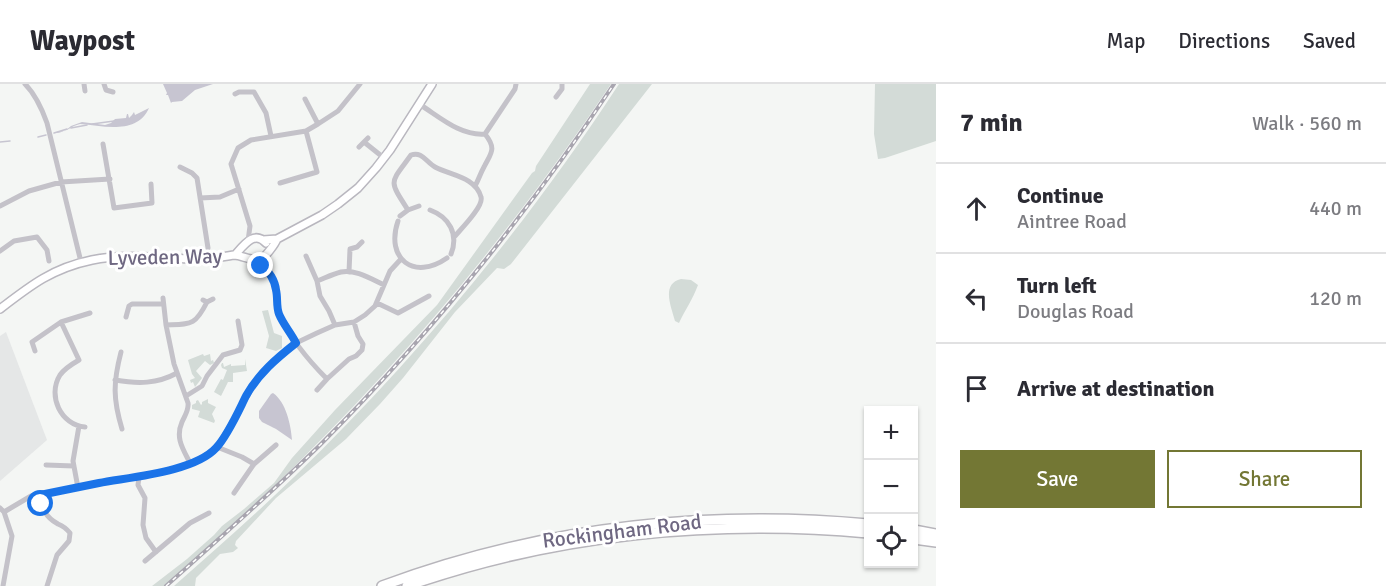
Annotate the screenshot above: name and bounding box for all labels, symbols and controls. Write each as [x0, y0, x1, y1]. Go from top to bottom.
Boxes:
text: Waypost [30, 24, 135, 58]
text: Map [1107, 28, 1145, 54]
text: Directions [1178, 28, 1270, 54]
text: Saved [1303, 28, 1356, 54]
text: 7 min [960, 107, 1023, 139]
text: Walk · 560 m [1252, 111, 1362, 136]
text: Continue [1017, 182, 1104, 209]
icon: ahead [960, 192, 993, 225]
text: 440 m [1309, 196, 1362, 221]
text: Aintree Road [1017, 209, 1127, 234]
street label: Lyveden Way [108, 243, 223, 271]
route end [247, 252, 273, 278]
text: Turn left [1017, 272, 1097, 299]
icon: left [960, 282, 993, 315]
text: 120 m [1309, 286, 1362, 311]
text: Douglas Road [1017, 299, 1134, 324]
icon: arrive [960, 372, 993, 405]
text: Arrive at destination [1017, 375, 1214, 402]
map controls [864, 406, 918, 568]
button: + [864, 406, 918, 460]
button: Save [960, 450, 1155, 508]
button: Share [1167, 450, 1362, 508]
button: − [864, 460, 918, 514]
route start [27, 490, 53, 516]
street label: Rockingham Road [541, 508, 703, 554]
button: locate [864, 514, 918, 568]

